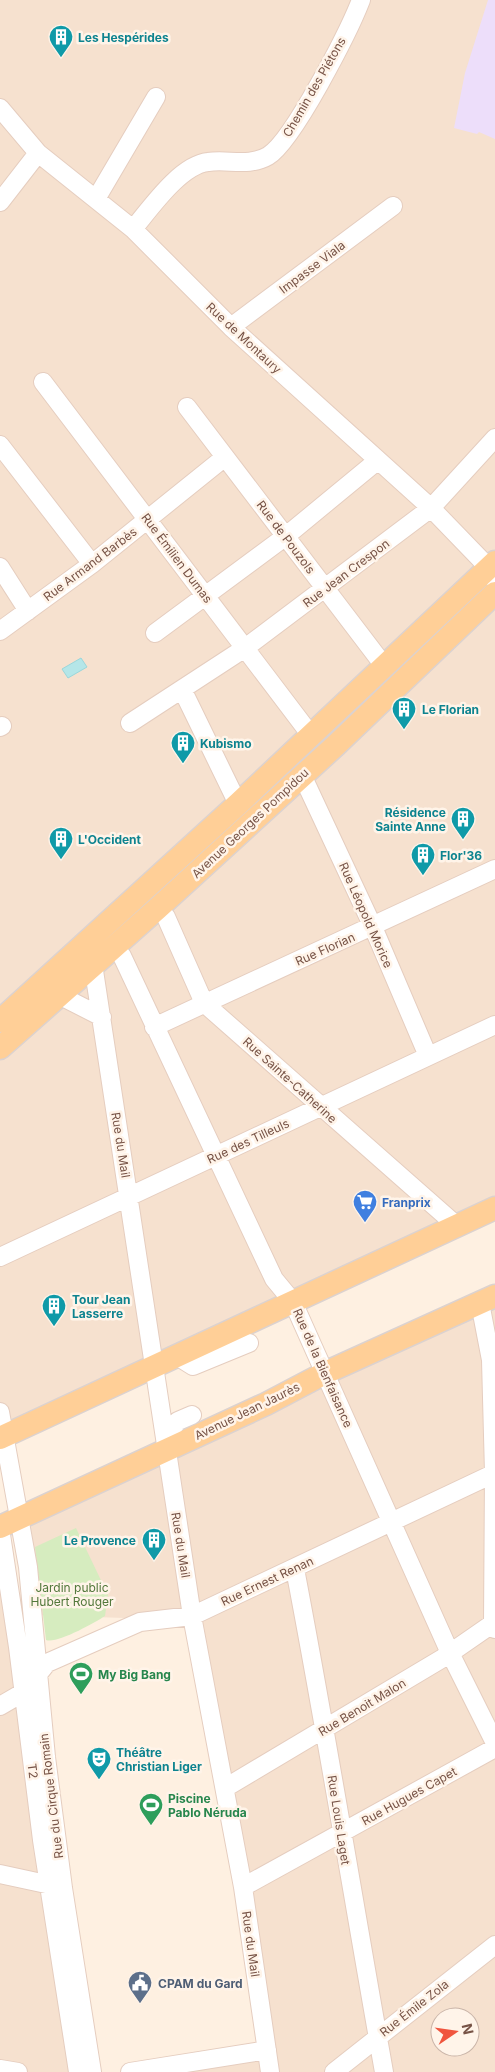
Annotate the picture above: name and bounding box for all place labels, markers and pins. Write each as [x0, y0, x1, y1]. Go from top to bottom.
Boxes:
building icon: Les Hespérides [48, 24, 74, 58]
place label: Les Hespérides [78, 30, 169, 45]
building icon: Le Florian [391, 696, 417, 730]
place label: Le Florian [422, 702, 479, 717]
building icon: Kubismo [170, 730, 196, 764]
place label: Kubismo [200, 736, 252, 751]
place label: Résidence Sainte Anne [375, 805, 446, 834]
building icon: Résidence Sainte Anne [450, 806, 476, 840]
building icon: L'Occident [48, 826, 74, 860]
place label: L'Occident [78, 832, 142, 847]
building icon: Flor'36 [410, 842, 436, 876]
place label: Flor'36 [440, 848, 482, 863]
supermarket icon: Franprix [352, 1189, 378, 1223]
place label: Franprix [382, 1195, 431, 1210]
place label: Tour Jean Lasserre [72, 1292, 130, 1321]
building icon: Tour Jean Lasserre [41, 1293, 67, 1327]
building icon: Le Provence [141, 1527, 167, 1561]
place label: Le Provence [64, 1533, 136, 1548]
sports icon: My Big Bang [68, 1661, 94, 1695]
place label: My Big Bang [98, 1667, 171, 1682]
place label: Théâtre Christian Liger [116, 1745, 202, 1774]
theatre icon: Théâtre Christian Liger [86, 1746, 112, 1780]
place label: Piscine Pablo Néruda [168, 1791, 247, 1820]
sports icon: Piscine Pablo Néruda [138, 1792, 164, 1826]
public building icon: CPAM du Gard [127, 1970, 153, 2004]
place label: CPAM du Gard [158, 1976, 243, 1991]

